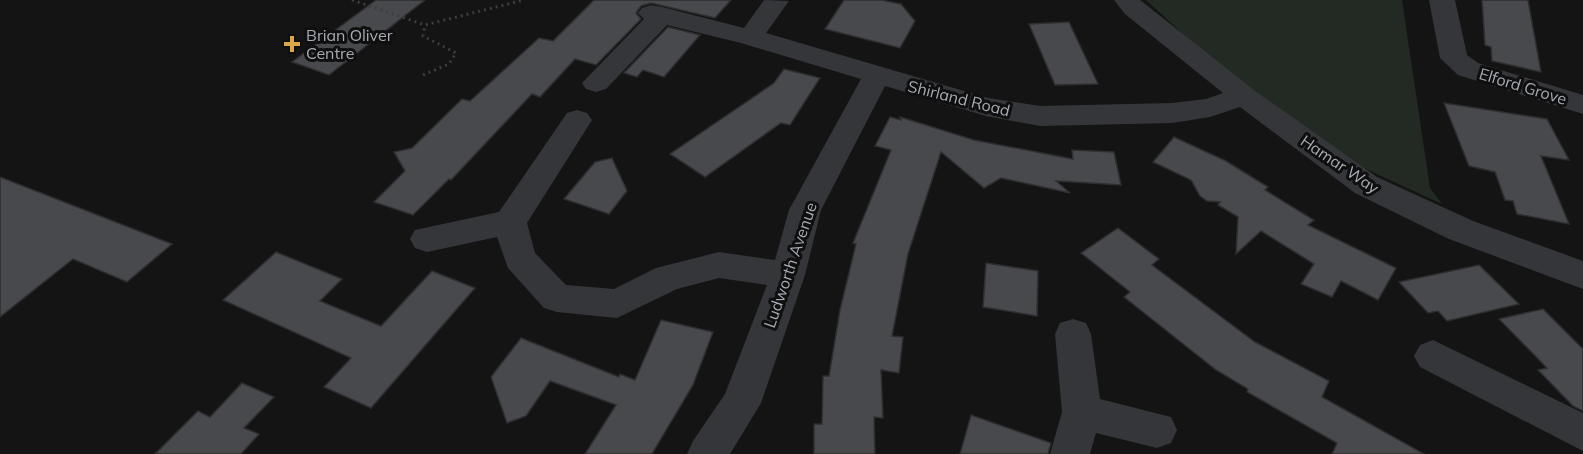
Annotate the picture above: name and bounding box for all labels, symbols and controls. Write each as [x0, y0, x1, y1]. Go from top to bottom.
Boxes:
place label: Brian Oliver Centre [306, 25, 393, 63]
marker: Brian Oliver Centre [283, 35, 301, 53]
street label: Elford Grove [1477, 63, 1569, 109]
street label: Shirland Road [906, 76, 1012, 120]
street label: Hamar Way [1297, 130, 1383, 198]
street label: Ludworth Avenue [759, 200, 821, 330]

